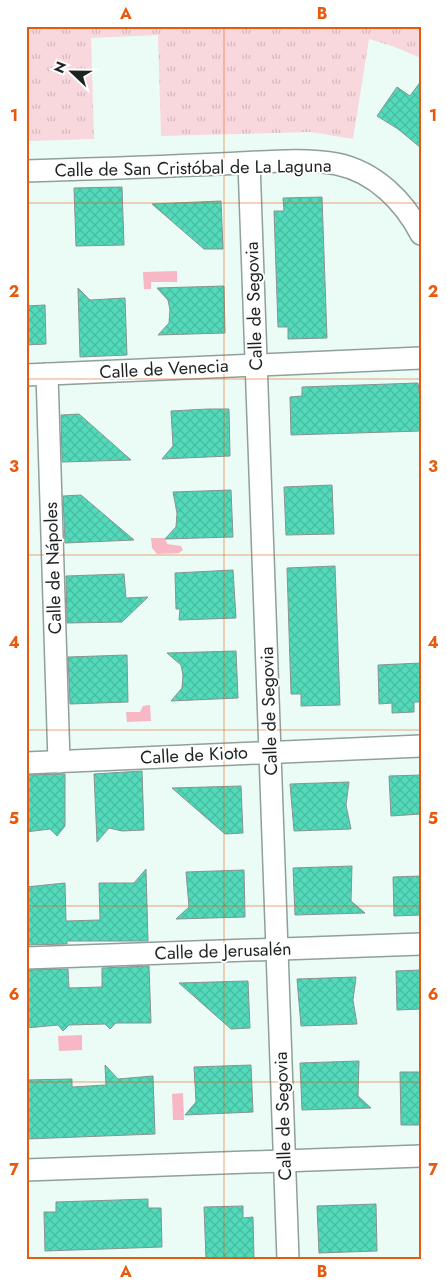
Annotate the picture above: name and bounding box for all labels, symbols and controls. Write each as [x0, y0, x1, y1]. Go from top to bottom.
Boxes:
text: A [119, 2, 132, 25]
text: B [317, 2, 327, 25]
north arrow [48, 48, 98, 98]
text: N [49, 58, 71, 76]
text: 1 [10, 104, 18, 127]
text: 1 [429, 104, 437, 127]
street label: Calle de San Cristóbal de La Laguna [54, 153, 332, 183]
street label: Calle de Segovia [239, 241, 269, 371]
text: 2 [9, 280, 19, 303]
text: 2 [428, 280, 438, 303]
street label: Calle de Venecia [99, 353, 229, 385]
text: 3 [9, 455, 19, 478]
text: 3 [428, 455, 438, 478]
street label: Calle de Nápoles [38, 501, 68, 635]
text: 4 [8, 631, 20, 654]
text: 4 [427, 631, 439, 654]
street label: Calle de Segovia [254, 646, 284, 776]
street label: Calle de Kioto [140, 739, 249, 771]
text: 5 [9, 807, 19, 830]
text: 5 [428, 807, 438, 830]
street label: Calle de Jerusalén [154, 936, 292, 966]
text: 6 [9, 983, 19, 1006]
text: 6 [428, 983, 438, 1006]
street label: Calle de Segovia [268, 1051, 298, 1181]
text: 7 [9, 1158, 19, 1181]
text: 7 [428, 1158, 438, 1181]
text: A [119, 1260, 132, 1283]
text: B [317, 1260, 327, 1283]

